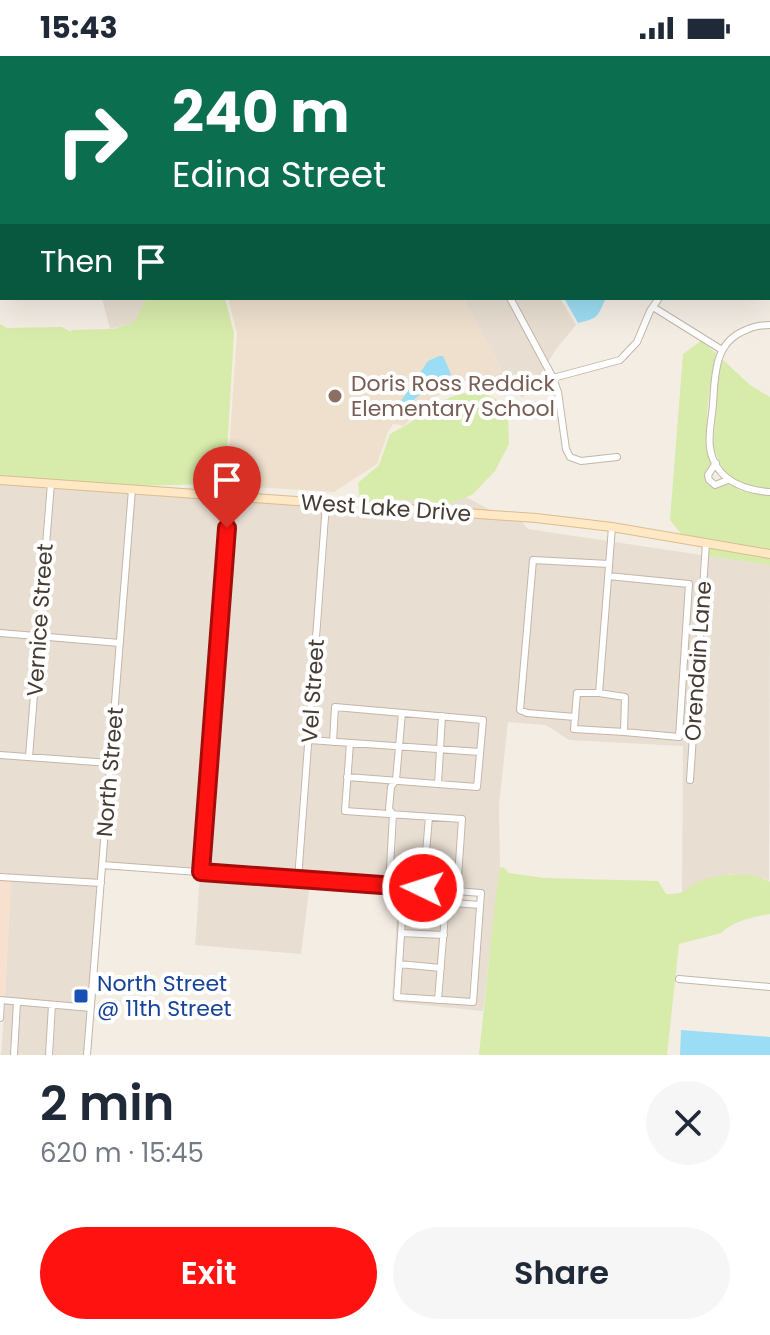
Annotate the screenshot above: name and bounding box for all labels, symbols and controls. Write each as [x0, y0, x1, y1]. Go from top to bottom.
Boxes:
text: 15:43 [40, 6, 118, 49]
text: 240 m [172, 73, 350, 152]
icon: right [40, 88, 144, 192]
text: Edina Street [172, 149, 386, 200]
text: Then [40, 240, 113, 283]
icon: arrive [129, 240, 173, 284]
place label: Doris Ross Reddick Elementary School [351, 368, 555, 424]
marker: Doris Ross Reddick Elementary School [326, 387, 344, 405]
pin [193, 446, 261, 528]
icon: arrive [205, 458, 249, 502]
street label: West Lake Drive [300, 487, 472, 529]
street label: Vernice Street [19, 542, 61, 698]
street label: Orendain Lane [677, 580, 719, 742]
street label: Vel Street [294, 638, 332, 744]
street label: North Street [89, 706, 131, 838]
position arrow [381, 846, 465, 930]
place label: North Street @ 11th Street [97, 968, 232, 1024]
marker: North Street @ 11th Street [72, 987, 90, 1005]
text: 2 min [40, 1070, 174, 1137]
button: close [646, 1081, 730, 1165]
text: 620 m · 15:45 [40, 1135, 204, 1171]
button: Exit [40, 1227, 377, 1319]
button: Share [393, 1227, 730, 1319]

